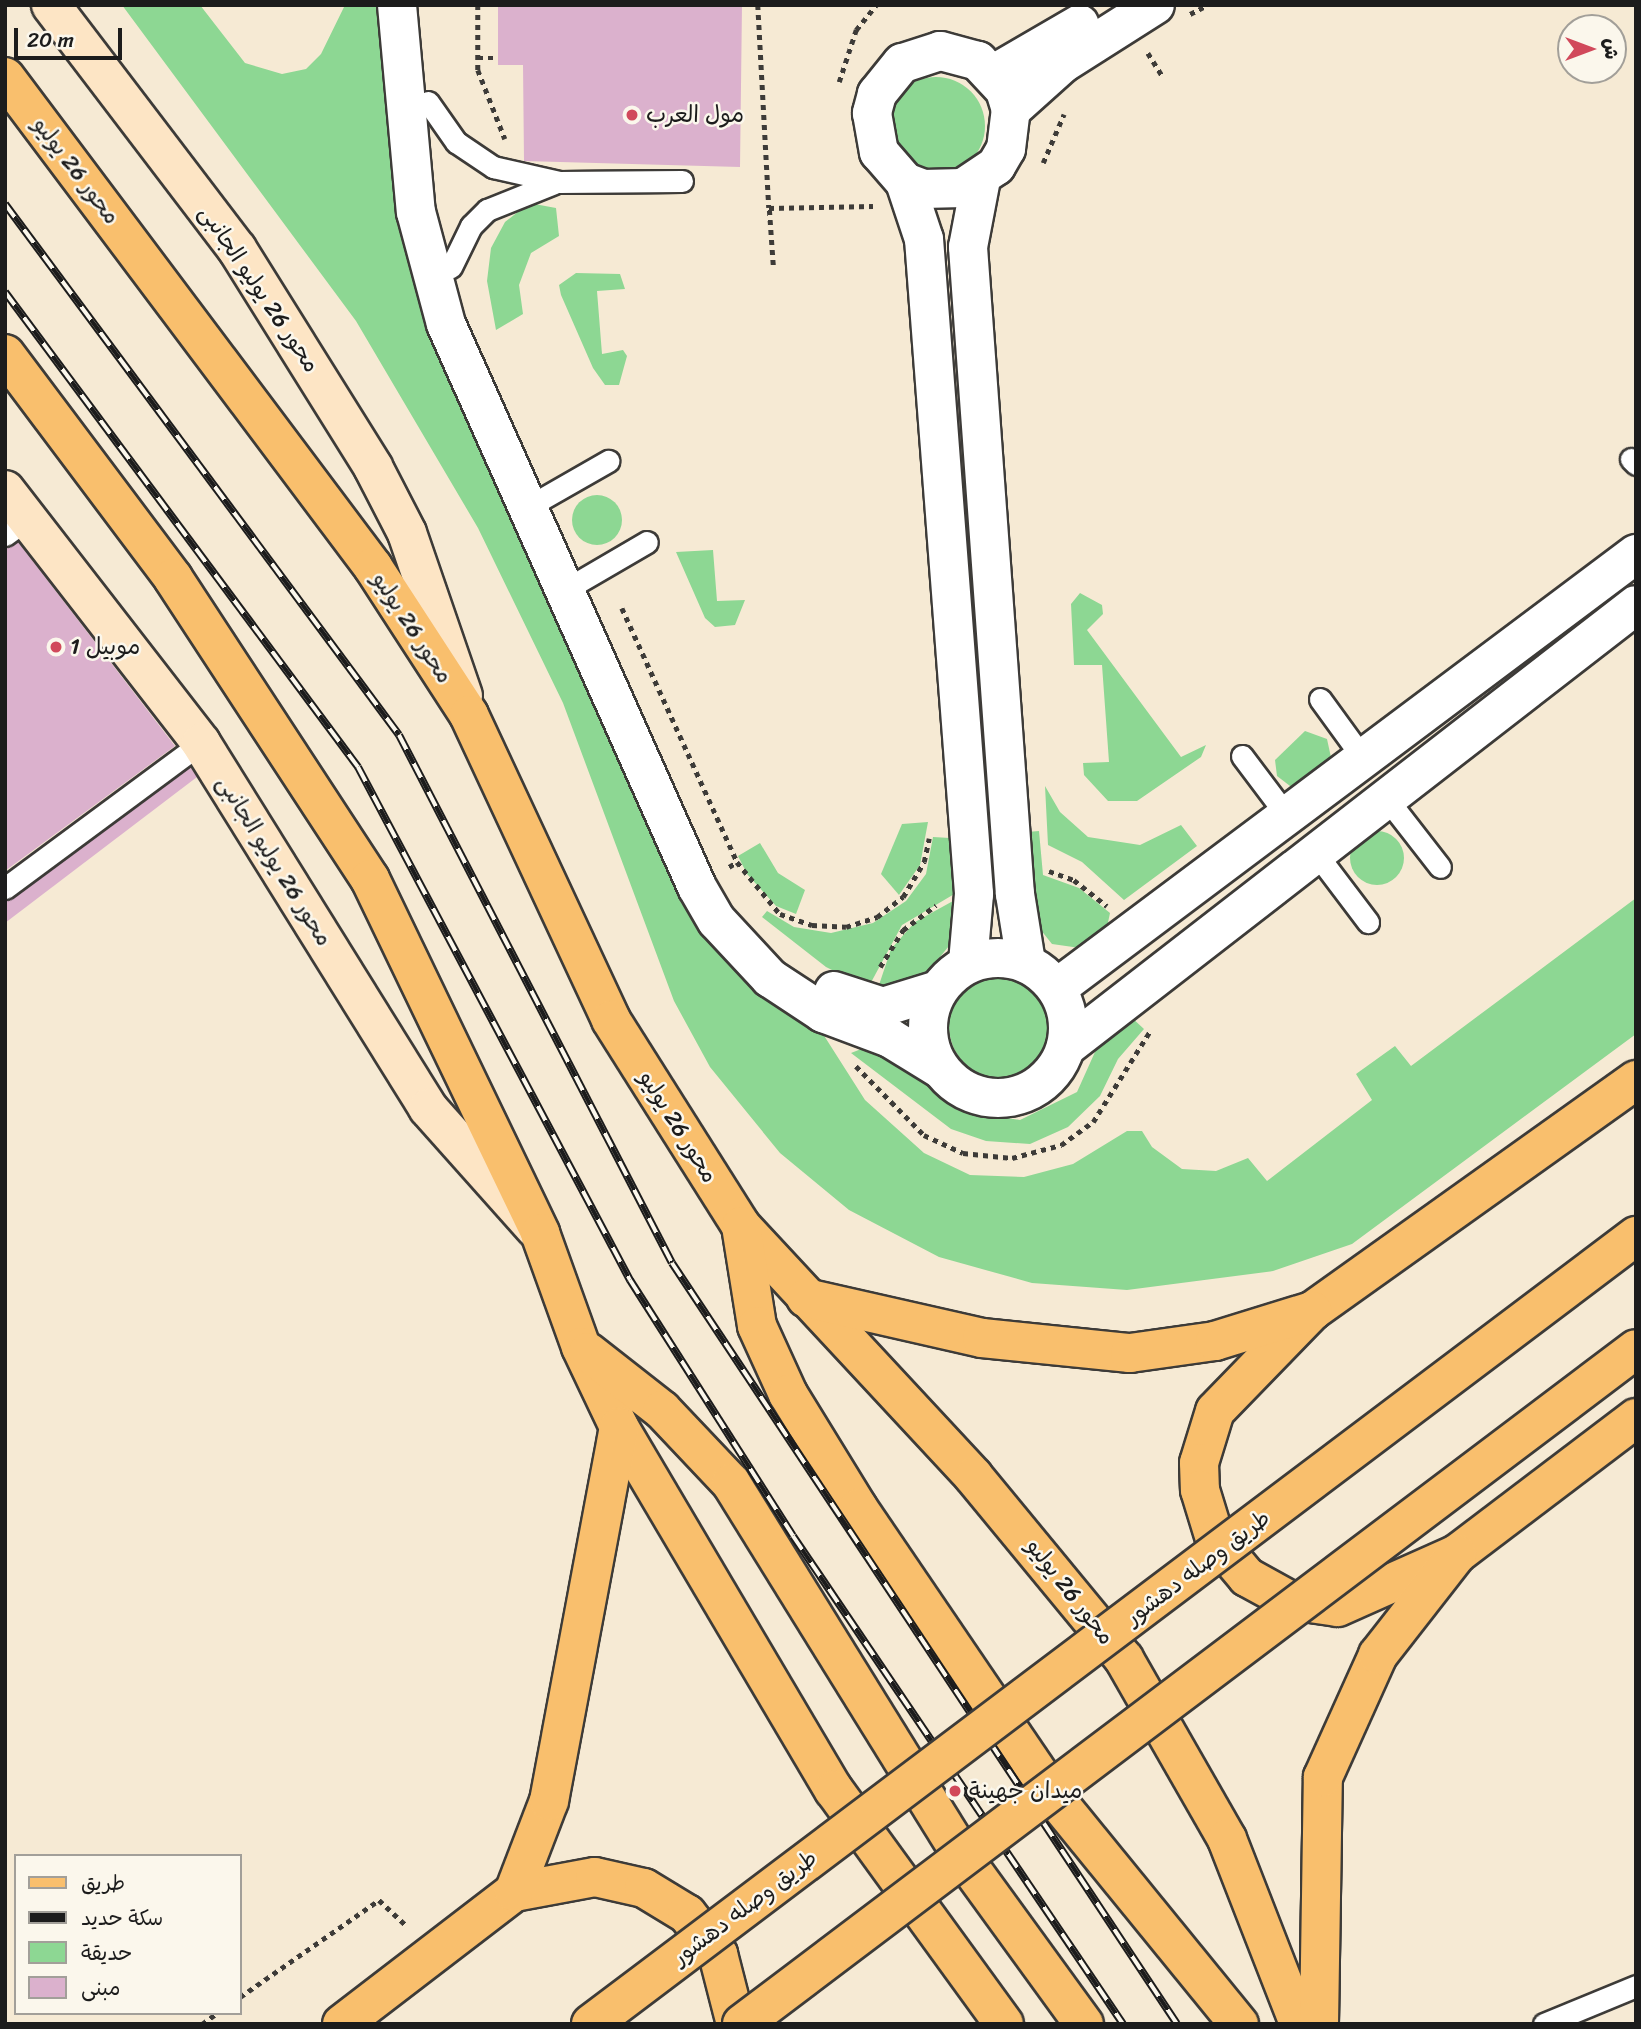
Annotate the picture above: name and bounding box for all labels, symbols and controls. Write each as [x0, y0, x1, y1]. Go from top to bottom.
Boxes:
scale bar [18, 14, 126, 58]
north arrow [1557, 14, 1627, 84]
text: 20 m [27, 21, 74, 59]
text: ش [1595, 39, 1628, 59]
place label: مول العرب [646, 101, 744, 129]
marker: مول العرب [624, 107, 640, 123]
street label: محور 26 يوليو [27, 112, 125, 230]
street label: محور 26 يوليو الجانبى [193, 200, 325, 378]
street label: محور 26 يوليو [366, 567, 458, 689]
place label: موبيل 1 [70, 633, 140, 661]
marker: موبيل 1 [48, 639, 64, 655]
street label: محور 26 يوليو الجانبى [210, 771, 338, 951]
street label: محور 26 يوليو [633, 1066, 723, 1188]
street label: طريق وصله دهشور [1120, 1505, 1276, 1631]
street label: محور 26 يوليو [1020, 1533, 1120, 1651]
place label: ميدان جهينة [969, 1777, 1082, 1805]
marker: ميدان جهينة [947, 1783, 963, 1799]
street label: طريق وصله دهشور [667, 1845, 823, 1971]
legend [14, 1854, 242, 2015]
text: طريق [81, 1864, 125, 1902]
text: سكة حديد [81, 1899, 163, 1937]
text: حديقة [81, 1934, 132, 1972]
text: مبنى [81, 1969, 120, 2007]

